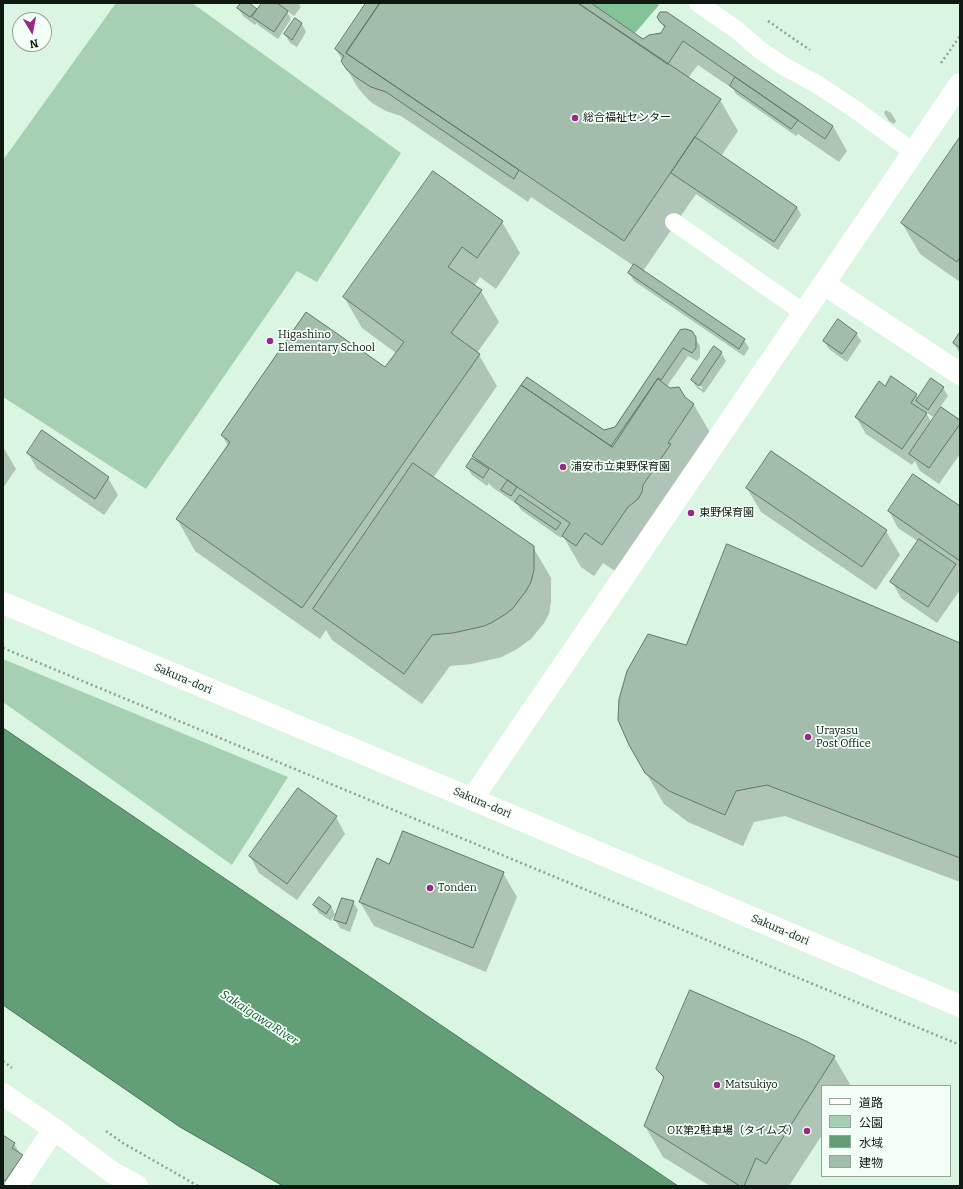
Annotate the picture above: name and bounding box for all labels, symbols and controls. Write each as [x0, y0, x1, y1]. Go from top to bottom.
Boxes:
north arrow [12, 12, 52, 52]
text: N [29, 36, 39, 50]
place label: 総合福祉センター [583, 111, 671, 125]
marker: 総合福祉センター [570, 113, 580, 123]
place label: Higashino Elementary School [278, 328, 375, 354]
marker: Higashino Elementary School [265, 336, 275, 346]
place label: 浦安市立東野保育園 [571, 460, 670, 474]
marker: 浦安市立東野保育園 [558, 462, 568, 472]
place label: 東野保育園 [699, 506, 754, 520]
marker: 東野保育園 [686, 508, 696, 518]
street label: Sakura-dori [152, 661, 214, 697]
place label: Urayasu Post Office [816, 724, 871, 750]
marker: Urayasu Post Office [803, 732, 813, 742]
street label: Sakura-dori [451, 785, 513, 821]
place label: Tonden [438, 881, 477, 895]
marker: Tonden [425, 883, 435, 893]
street label: Sakura-dori [749, 912, 811, 948]
water label: Sakaigawa River [217, 987, 301, 1049]
place label: Matsukiyo [725, 1078, 778, 1092]
marker: Matsukiyo [712, 1080, 722, 1090]
legend [821, 1085, 951, 1177]
text: 道路 [859, 1096, 883, 1110]
text: 公園 [859, 1116, 883, 1130]
place label: OK第2駐車場（タイムズ） [667, 1124, 799, 1138]
marker: OK第2駐車場（タイムズ） [802, 1126, 812, 1136]
text: 水域 [859, 1136, 883, 1150]
text: 建物 [859, 1156, 883, 1170]

